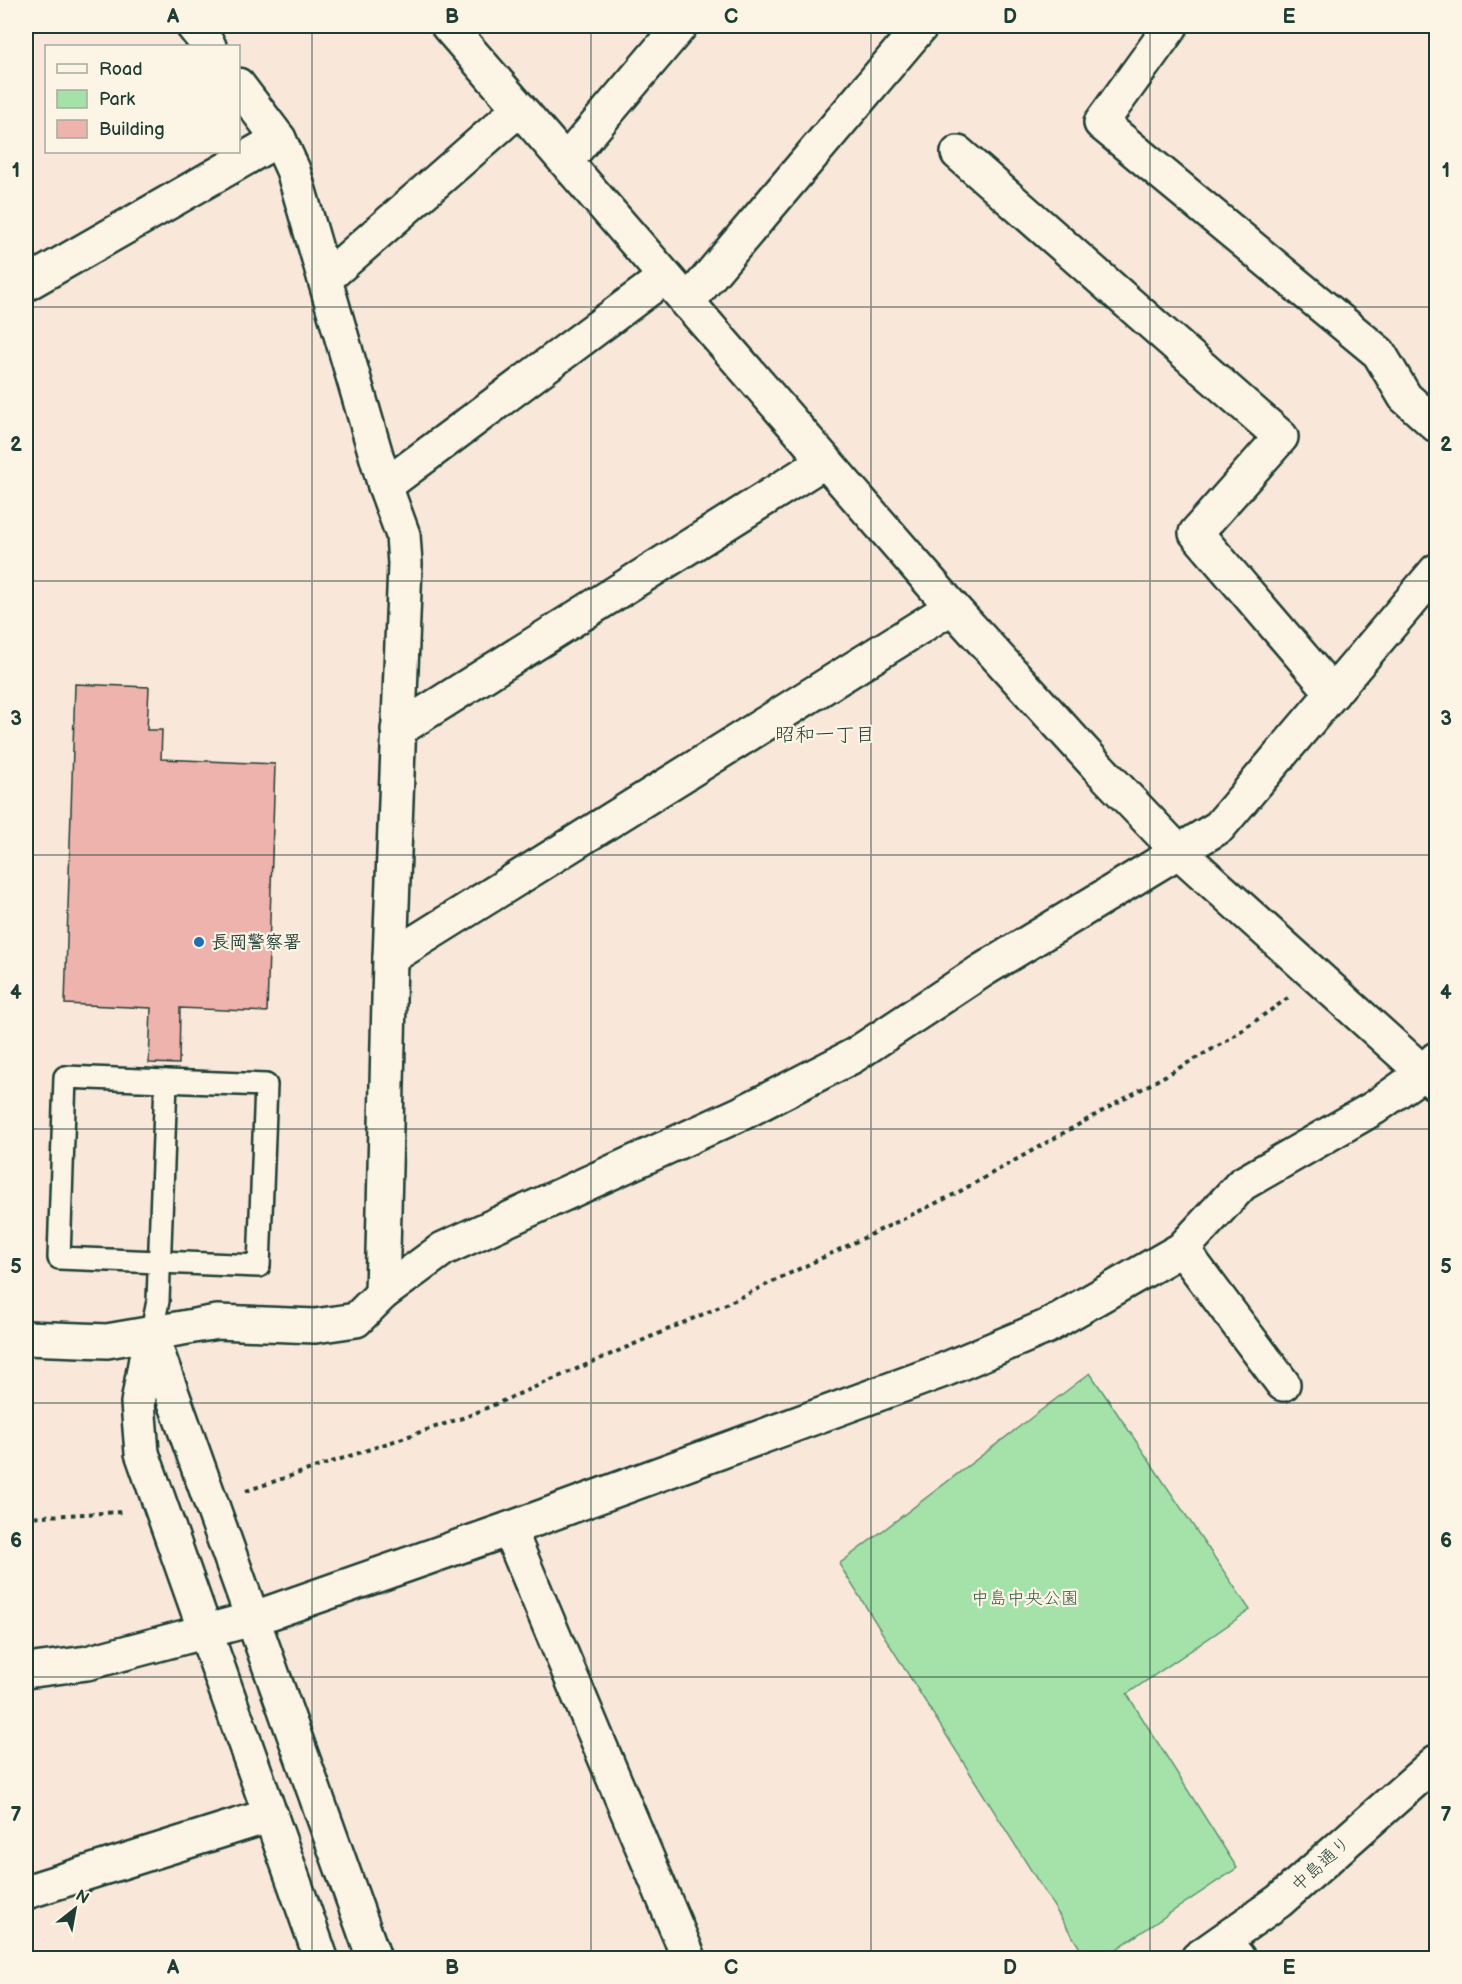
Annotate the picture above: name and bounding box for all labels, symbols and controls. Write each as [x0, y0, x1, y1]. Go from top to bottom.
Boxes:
text: A [166, 5, 180, 29]
text: B [445, 5, 459, 29]
text: C [724, 5, 738, 29]
text: D [1003, 5, 1017, 29]
text: E [1283, 5, 1296, 29]
legend [45, 45, 240, 153]
text: Road [99, 59, 143, 80]
text: Park [99, 89, 135, 110]
text: Building [99, 119, 165, 140]
text: 1 [12, 159, 20, 183]
text: 1 [1442, 159, 1450, 183]
text: 2 [10, 433, 22, 457]
text: 2 [1440, 433, 1452, 457]
text: 3 [10, 707, 22, 731]
text: 3 [1440, 707, 1452, 731]
district label: 昭和一丁目 [775, 723, 875, 747]
place label: 長岡警察署 [211, 932, 301, 953]
marker: 長岡警察署 [192, 935, 206, 949]
text: 4 [10, 981, 22, 1005]
text: 4 [1440, 981, 1452, 1005]
text: 5 [10, 1255, 22, 1279]
text: 5 [1440, 1255, 1452, 1279]
text: 6 [10, 1529, 22, 1553]
text: 6 [1440, 1529, 1452, 1553]
park label: 中島中央公園 [971, 1588, 1079, 1609]
text: 7 [10, 1803, 22, 1827]
text: 7 [1440, 1803, 1452, 1827]
street label: 中島通り [1287, 1832, 1355, 1896]
north arrow [45, 1879, 105, 1939]
text: N [72, 1886, 92, 1909]
text: A [166, 1956, 180, 1980]
text: B [445, 1956, 459, 1980]
text: C [724, 1956, 738, 1980]
text: D [1003, 1956, 1017, 1980]
text: E [1283, 1956, 1296, 1980]

